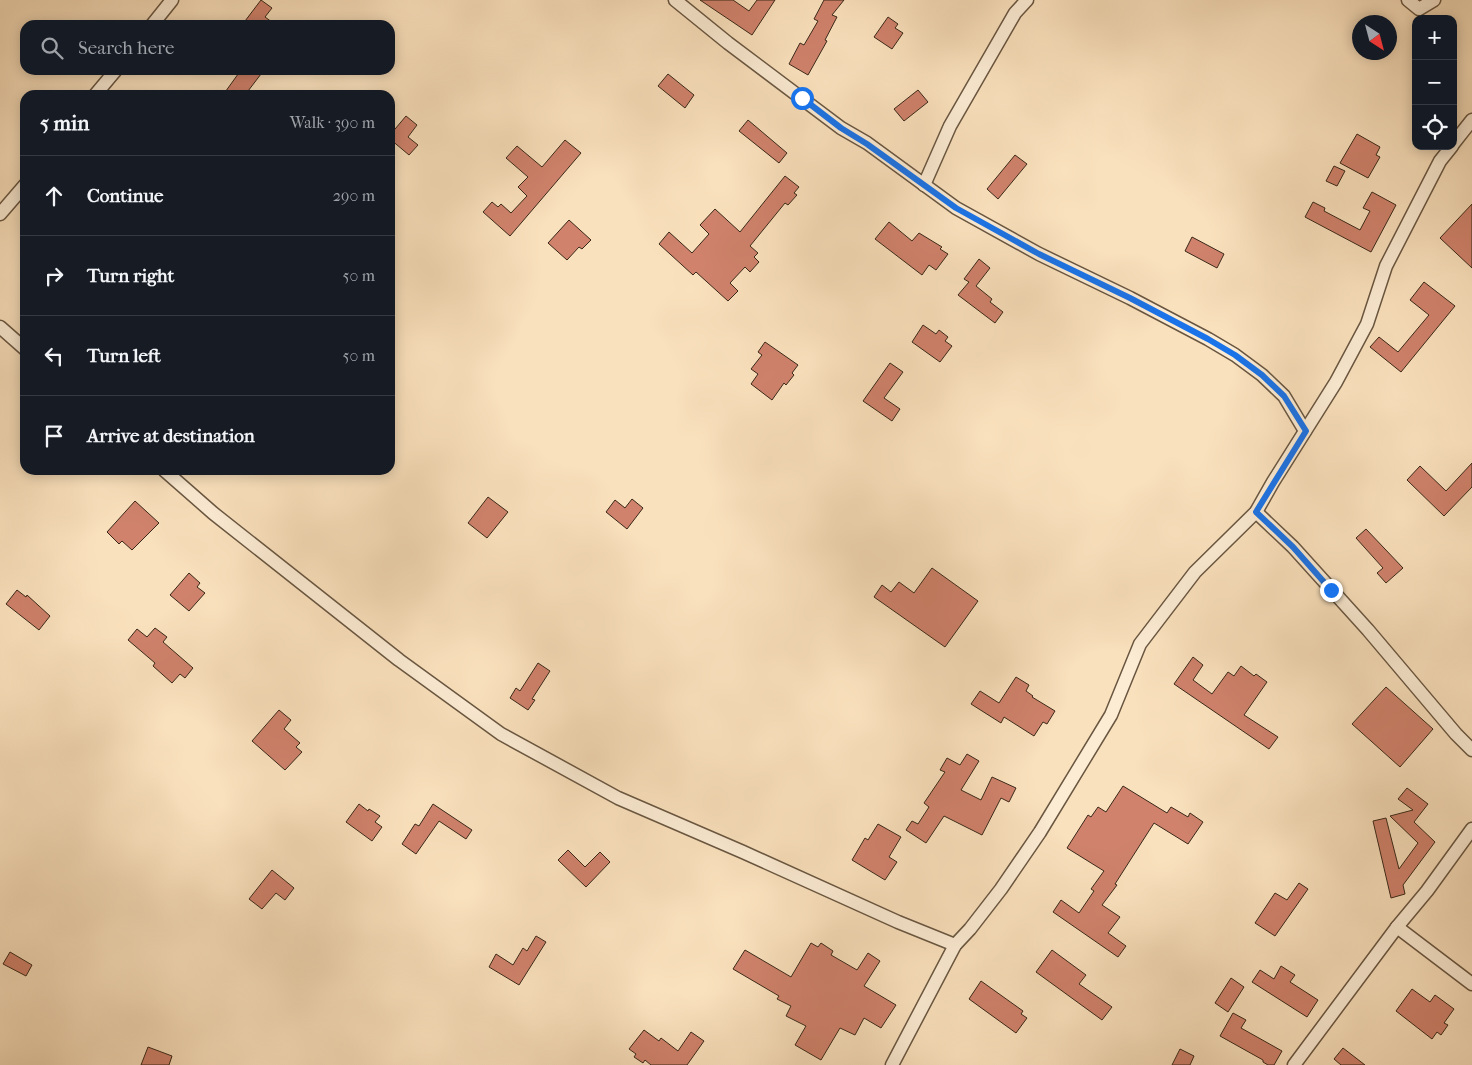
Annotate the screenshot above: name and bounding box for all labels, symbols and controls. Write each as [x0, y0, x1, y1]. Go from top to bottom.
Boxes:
north arrow [1352, 15, 1397, 60]
map controls [1412, 15, 1457, 150]
button: + [1412, 15, 1457, 60]
search box [20, 20, 395, 75]
icon: search [38, 34, 66, 62]
text: Search here [78, 37, 174, 59]
button: − [1412, 60, 1457, 105]
route start [791, 87, 814, 110]
button: locate [1412, 105, 1457, 150]
text: 5 min [40, 111, 89, 135]
text: Walk · 390 m [290, 113, 375, 132]
icon: ahead [40, 182, 68, 210]
text: Continue [87, 185, 163, 207]
text: 290 m [333, 186, 375, 205]
icon: right [40, 262, 68, 290]
text: Turn right [87, 265, 174, 287]
text: 50 m [343, 266, 375, 285]
icon: left [40, 342, 68, 370]
text: Turn left [87, 345, 161, 367]
text: 50 m [343, 346, 375, 365]
icon: arrive [40, 422, 68, 450]
text: Arrive at destination [87, 425, 255, 447]
route end [1320, 579, 1343, 602]

